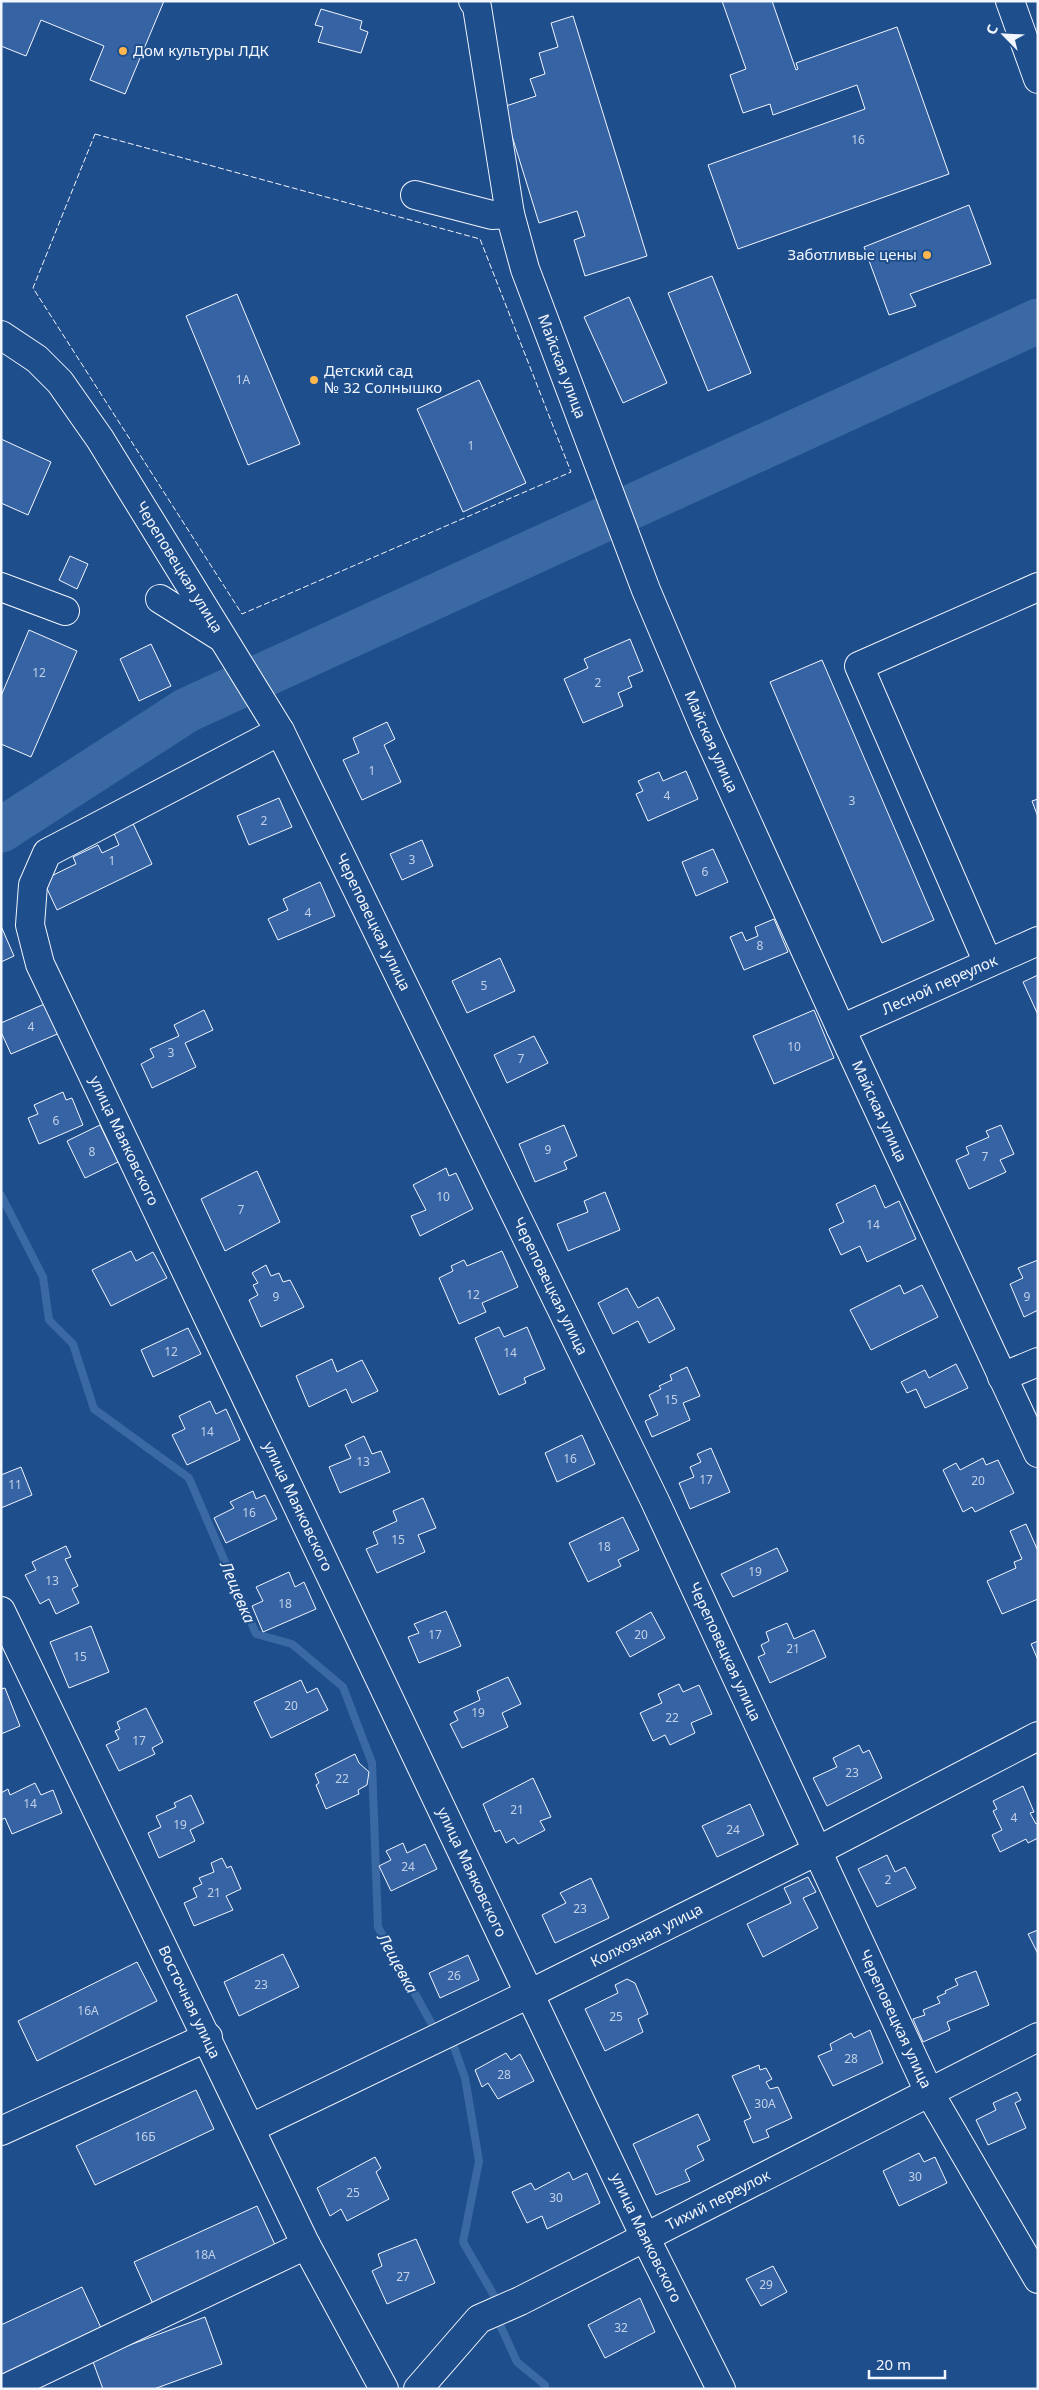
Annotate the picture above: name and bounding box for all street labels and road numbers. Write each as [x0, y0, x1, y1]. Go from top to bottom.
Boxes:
street label: Майская улица [534, 311, 591, 421]
street label: Череповецкая улица [132, 497, 228, 636]
street label: Майская улица [681, 687, 743, 796]
street label: Череповецкая улица [332, 849, 416, 994]
street label: Лесной переулок [878, 950, 1000, 1019]
street label: Майская улица [848, 1057, 912, 1165]
street label: улица Маяковского [86, 1072, 164, 1209]
street label: Череповецкая улица [509, 1214, 593, 1358]
street label: улица Маяковского [259, 1438, 338, 1574]
street label: Череповецкая улица [685, 1579, 767, 1724]
street label: улица Маяковского [433, 1804, 512, 1940]
street label: Колхозная улица [587, 1898, 706, 1971]
street label: Восточная улица [154, 1942, 226, 2062]
street label: Череповецкая улица [855, 1946, 937, 2091]
street label: Тихий переулок [662, 2164, 773, 2234]
street label: улица Маяковского [607, 2170, 687, 2305]

